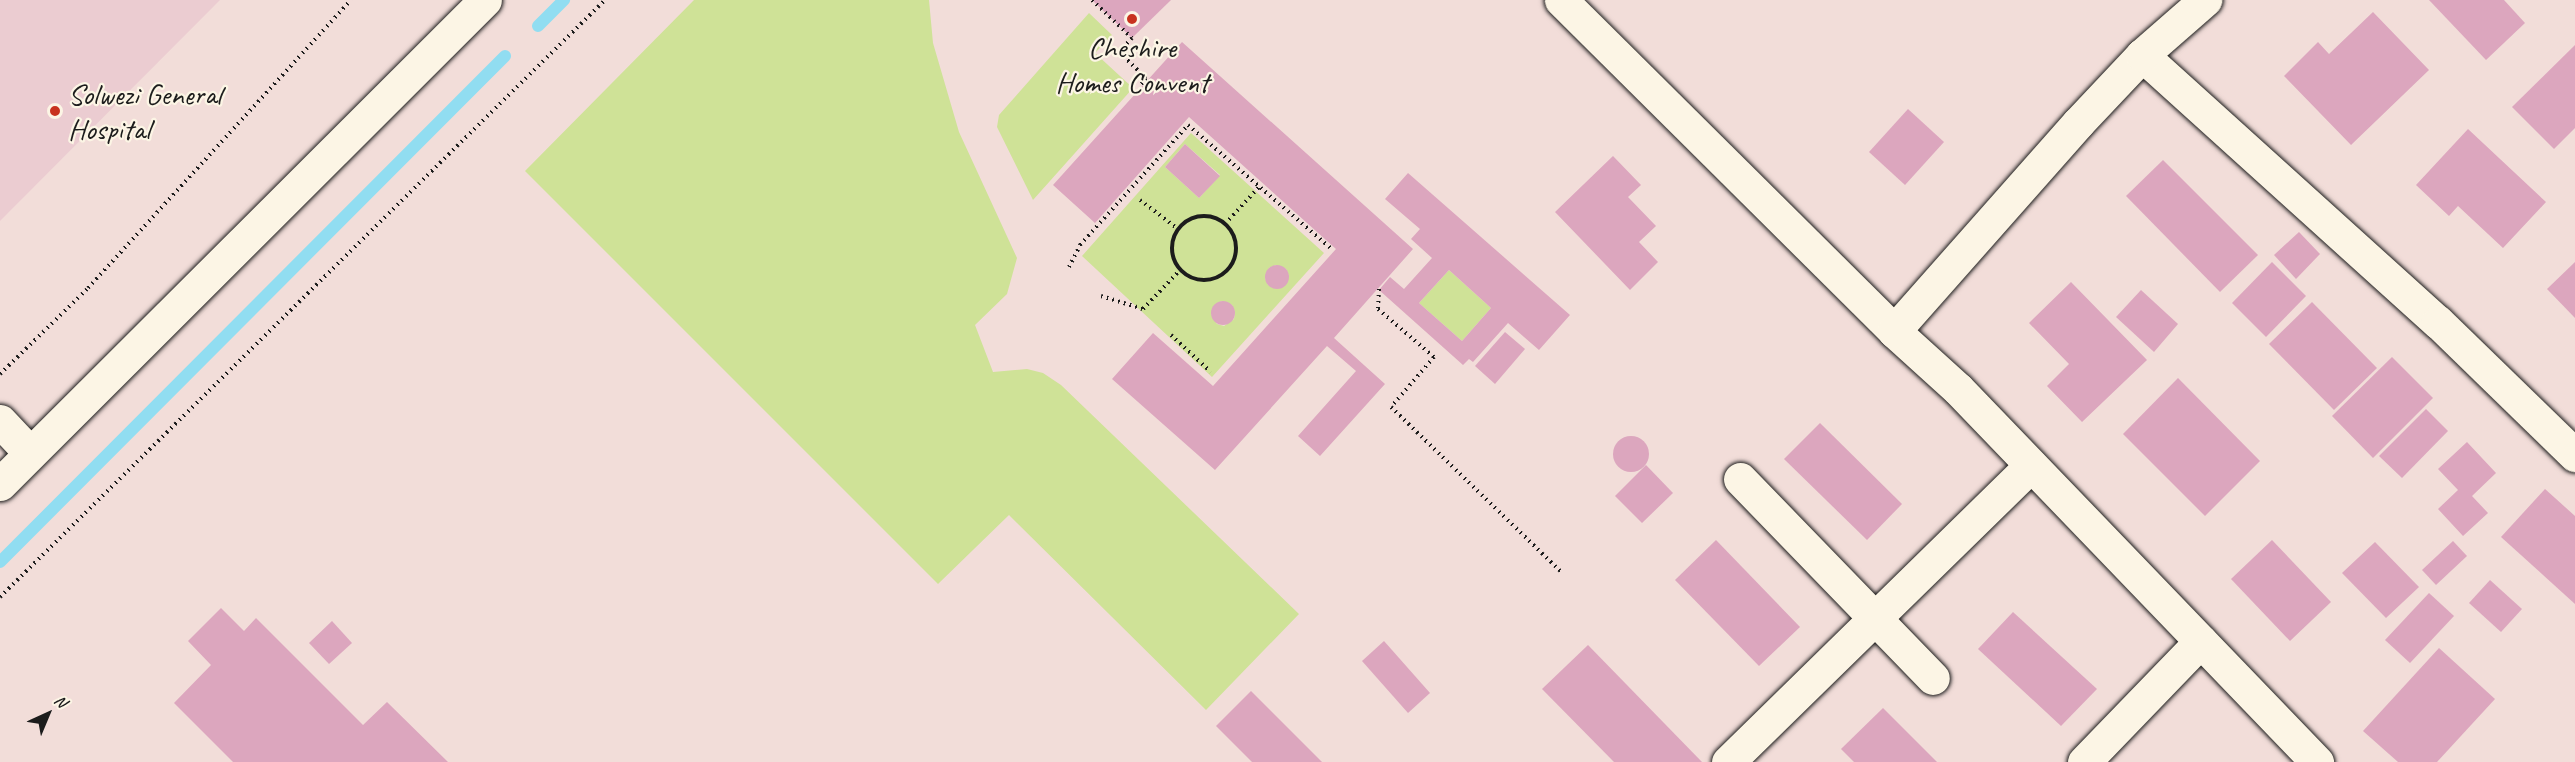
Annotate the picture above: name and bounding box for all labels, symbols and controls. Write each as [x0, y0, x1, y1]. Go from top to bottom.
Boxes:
marker: Cheshire Homes Convent [1125, 12, 1139, 26]
place label: Cheshire Homes Convent [1056, 29, 1208, 100]
place label: Solwezi General Hospital [68, 76, 221, 146]
marker: Solwezi General Hospital [46, 102, 64, 120]
north arrow [18, 684, 78, 744]
text: N [50, 690, 71, 712]

